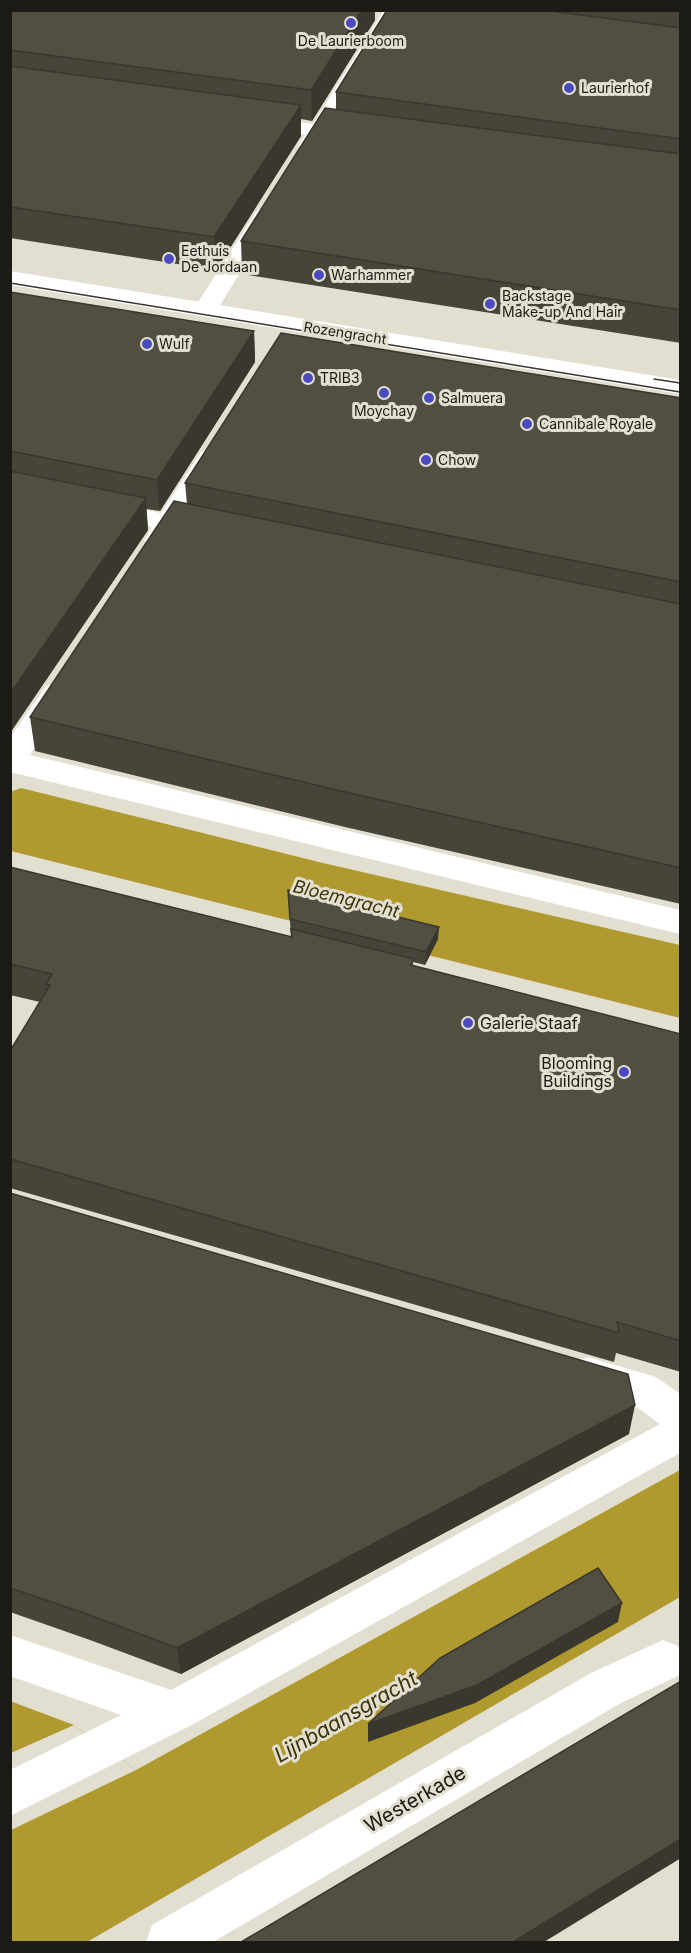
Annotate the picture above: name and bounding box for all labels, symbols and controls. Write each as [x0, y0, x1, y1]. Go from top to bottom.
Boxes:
marker: De Laurierboom [344, 16, 358, 30]
place label: De Laurierboom [298, 32, 404, 49]
place label: Laurierhof [581, 79, 649, 96]
marker: Laurierhof [562, 81, 576, 95]
place label: Eethuis De Jordaan [181, 242, 257, 275]
marker: Eethuis De Jordaan [162, 252, 176, 266]
place label: Warhammer [331, 266, 412, 283]
marker: Warhammer [312, 268, 326, 282]
place label: Backstage Make-up And Hair [502, 287, 623, 320]
marker: Backstage Make-up And Hair [483, 297, 497, 311]
street label: Rozengracht [302, 318, 388, 348]
place label: Wulf [159, 335, 190, 352]
marker: Wulf [140, 337, 154, 351]
place label: TRIB3 [320, 369, 360, 386]
marker: TRIB3 [301, 371, 315, 385]
marker: Moychay [377, 386, 391, 400]
place label: Salmuera [441, 389, 503, 406]
marker: Salmuera [422, 391, 436, 405]
place label: Moychay [354, 402, 414, 419]
place label: Cannibale Royale [539, 415, 653, 432]
marker: Cannibale Royale [520, 417, 534, 431]
place label: Chow [438, 451, 476, 468]
marker: Chow [419, 453, 433, 467]
water label: Bloemgracht [291, 875, 402, 922]
place label: Galerie Staaf [480, 1013, 578, 1033]
marker: Galerie Staaf [461, 1016, 475, 1030]
place label: Blooming Buildings [541, 1053, 612, 1091]
marker: Blooming Buildings [617, 1065, 631, 1079]
water label: Lijnbaansgracht [270, 1665, 423, 1768]
street label: Westerkade [360, 1760, 470, 1838]

